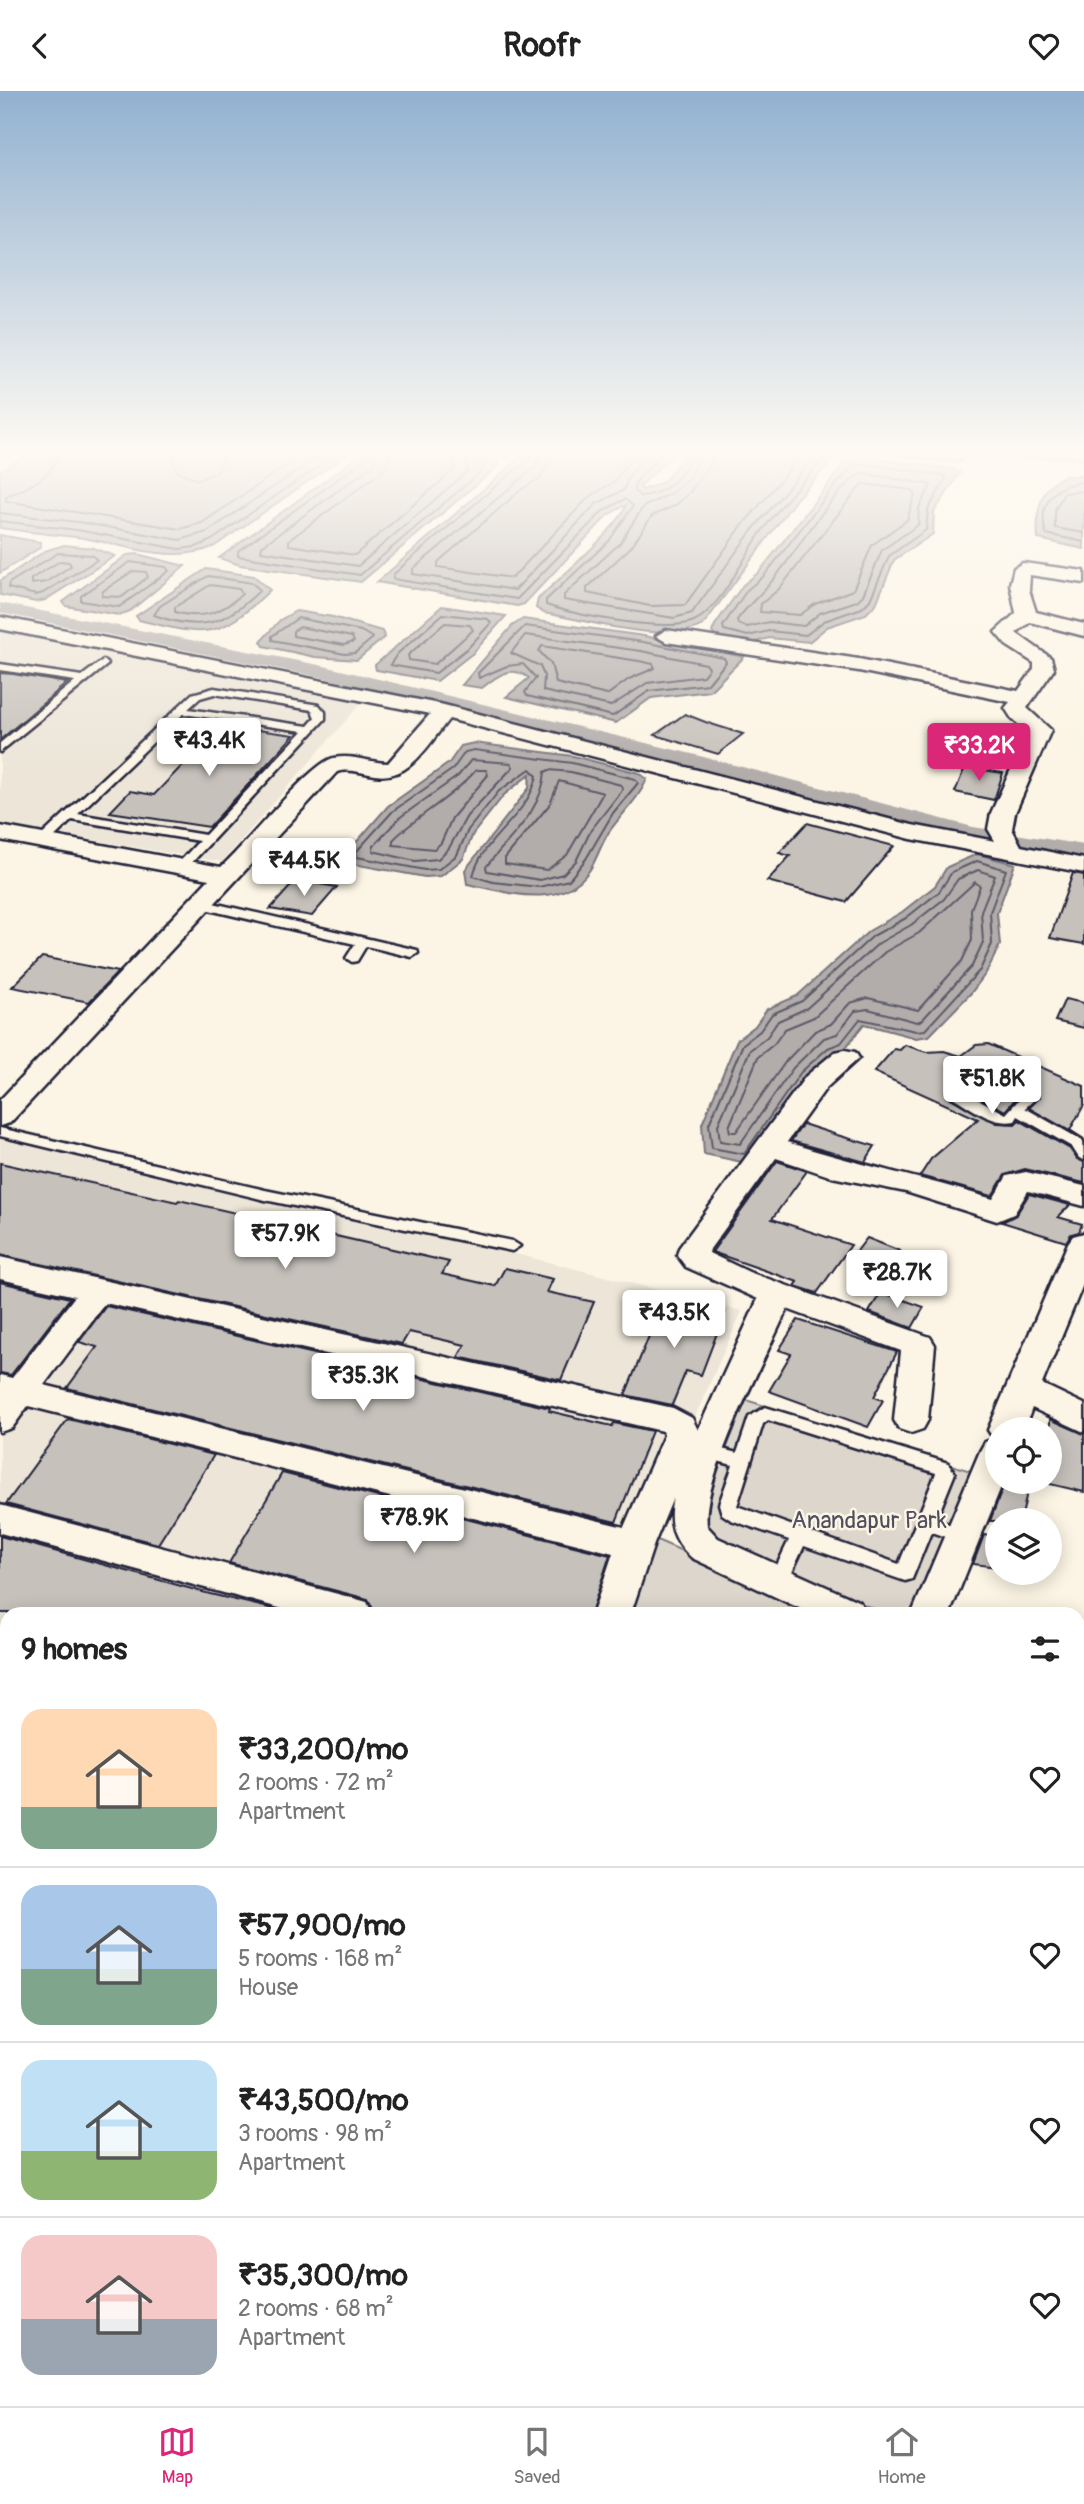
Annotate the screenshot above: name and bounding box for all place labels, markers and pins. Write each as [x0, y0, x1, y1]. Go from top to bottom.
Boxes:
pin: ₹43.4K [152, 719, 266, 778]
pin: ₹33.2K [922, 723, 1036, 783]
pin: ₹44.5K [247, 839, 361, 898]
pin: ₹51.8K [935, 1056, 1049, 1116]
pin: ₹57.9K [228, 1211, 342, 1271]
pin: ₹28.7K [840, 1251, 954, 1310]
pin: ₹43.5K [617, 1291, 731, 1350]
pin: ₹35.3K [306, 1353, 420, 1413]
pin: ₹78.9K [357, 1495, 471, 1555]

